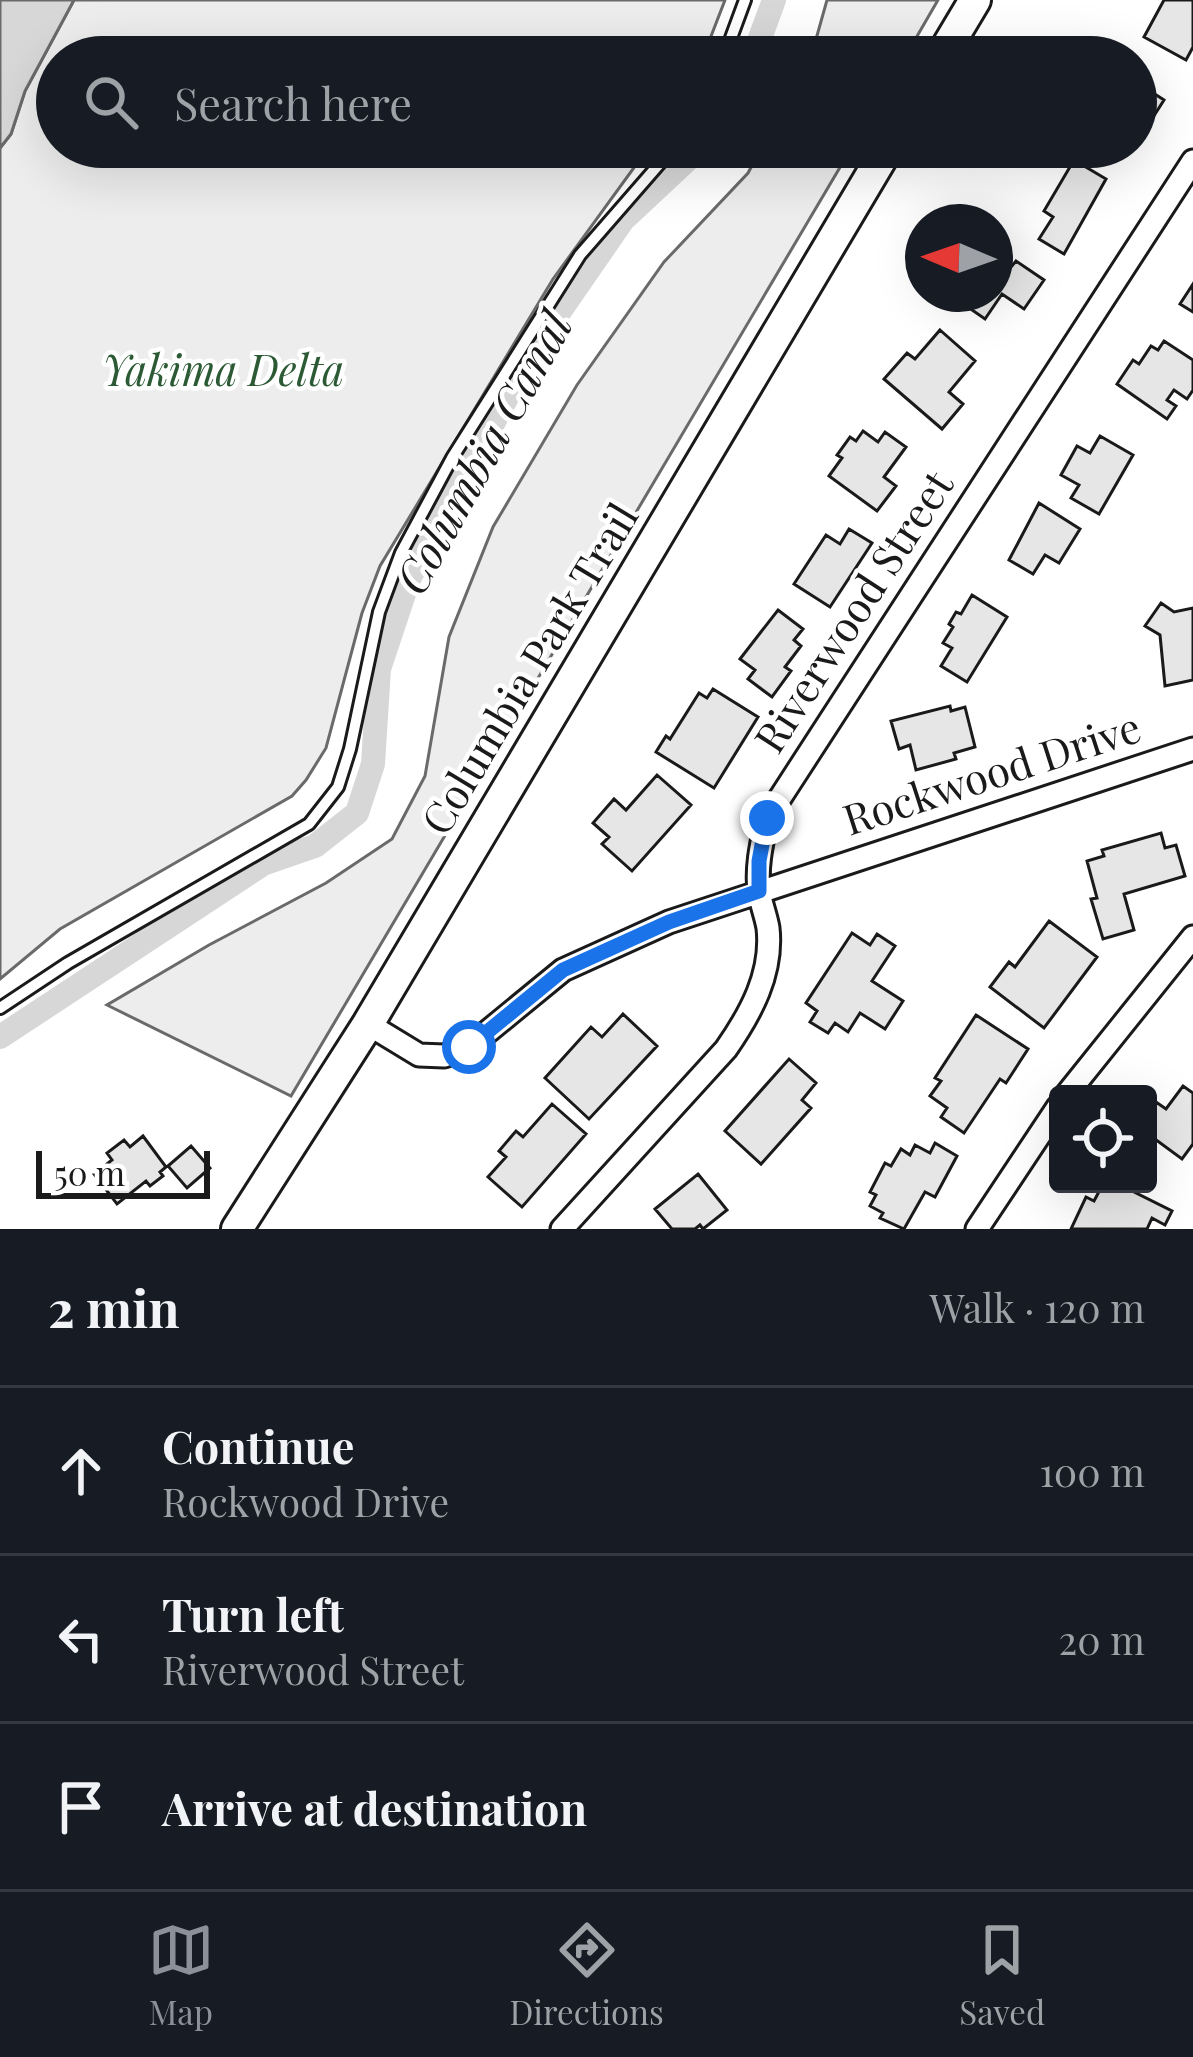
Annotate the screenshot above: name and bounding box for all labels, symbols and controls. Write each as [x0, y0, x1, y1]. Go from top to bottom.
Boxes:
search box [36, 36, 1157, 168]
icon: search [78, 69, 144, 135]
text: Search here [174, 72, 412, 132]
north arrow [905, 204, 1013, 312]
water label: Columbia Canal [379, 299, 584, 603]
park label: Yakima Delta [102, 341, 344, 397]
street label: Riverwood Street [740, 458, 965, 763]
street label: Columbia Park Trail [407, 492, 649, 844]
street label: Rockwood Drive [836, 698, 1147, 847]
route end [740, 791, 794, 845]
route start [442, 1020, 496, 1074]
map controls [1049, 1085, 1157, 1193]
button: locate [1049, 1085, 1157, 1193]
scale bar [36, 1145, 210, 1198]
text: 50 m [54, 1150, 125, 1194]
text: 2 min [48, 1273, 180, 1341]
text: Walk · 120 m [930, 1281, 1145, 1333]
text: Continue [162, 1415, 354, 1475]
icon: ahead [48, 1438, 114, 1504]
text: 100 m [1039, 1445, 1145, 1497]
text: Rockwood Drive [162, 1475, 449, 1527]
text: Turn left [162, 1583, 344, 1643]
icon: left [48, 1606, 114, 1672]
text: 20 m [1059, 1613, 1145, 1665]
text: Riverwood Street [162, 1643, 464, 1695]
icon: arrive [48, 1774, 114, 1840]
text: Arrive at destination [162, 1777, 587, 1837]
tab: Map [148, 1917, 214, 2033]
tab: Directions [509, 1917, 664, 2033]
tab: Saved [959, 1917, 1045, 2033]

